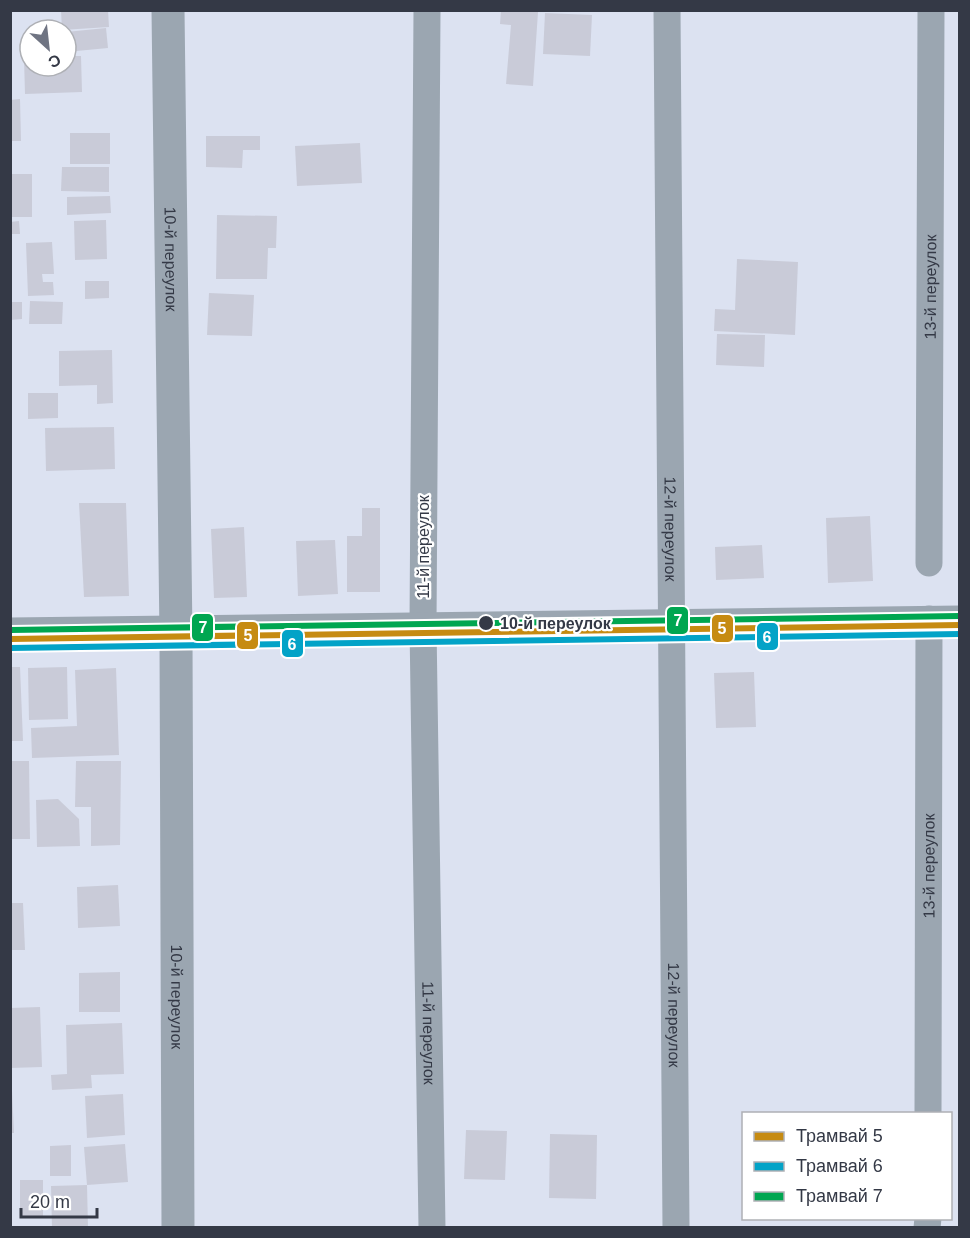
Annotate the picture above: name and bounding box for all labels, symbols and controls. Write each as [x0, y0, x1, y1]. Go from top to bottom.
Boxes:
north arrow [18, 18, 78, 78]
text: С [45, 51, 64, 71]
street label: 10-й переулок [162, 206, 180, 312]
street label: 13-й переулок [921, 234, 939, 339]
street label: 12-й переулок [662, 477, 680, 582]
street label: 11-й переулок [415, 494, 432, 599]
line badge: 7 [666, 606, 689, 635]
text: 7 [674, 612, 683, 629]
line badge: 7 [191, 613, 214, 642]
marker: 10-й переулок [477, 614, 495, 632]
line badge: 5 [711, 614, 734, 643]
place label: 10-й переулок [500, 615, 612, 632]
text: 7 [199, 619, 208, 636]
text: 5 [718, 620, 727, 637]
line badge: 5 [236, 621, 259, 650]
line badge: 6 [756, 622, 779, 651]
text: 5 [244, 627, 253, 644]
line badge: 6 [281, 629, 304, 658]
text: 6 [763, 629, 772, 646]
text: 6 [288, 636, 297, 653]
street label: 13-й переулок [920, 813, 937, 918]
street label: 10-й переулок [169, 945, 186, 1050]
street label: 12-й переулок [666, 963, 683, 1068]
street label: 11-й переулок [420, 981, 438, 1086]
legend [742, 1112, 952, 1220]
text: Трамвай 5 [796, 1126, 883, 1146]
text: Трамвай 6 [796, 1156, 883, 1176]
scale bar [21, 1181, 98, 1219]
text: Трамвай 7 [796, 1186, 883, 1206]
text: 20 m [30, 1192, 70, 1212]

